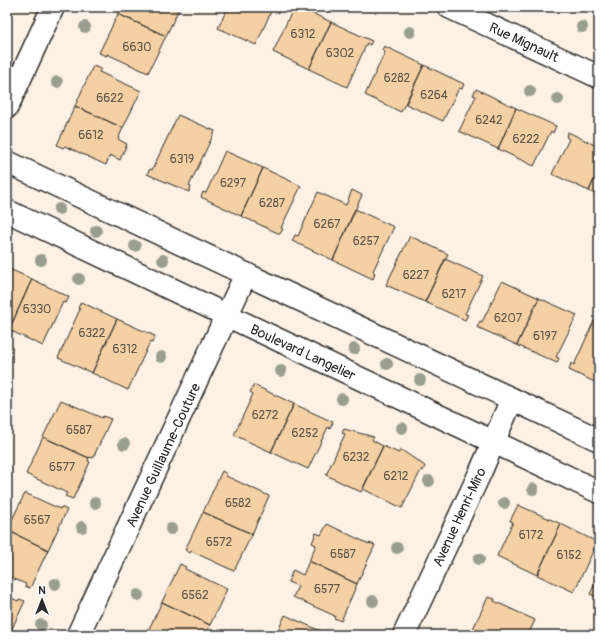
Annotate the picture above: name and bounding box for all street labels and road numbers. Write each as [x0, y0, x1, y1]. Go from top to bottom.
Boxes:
street label: Rue Mignault [486, 19, 562, 66]
street label: Boulevard Langelier [248, 321, 358, 384]
street label: Avenue Guillaume-Couture [123, 380, 204, 530]
street label: Avenue Henri-Miro [429, 465, 490, 569]

